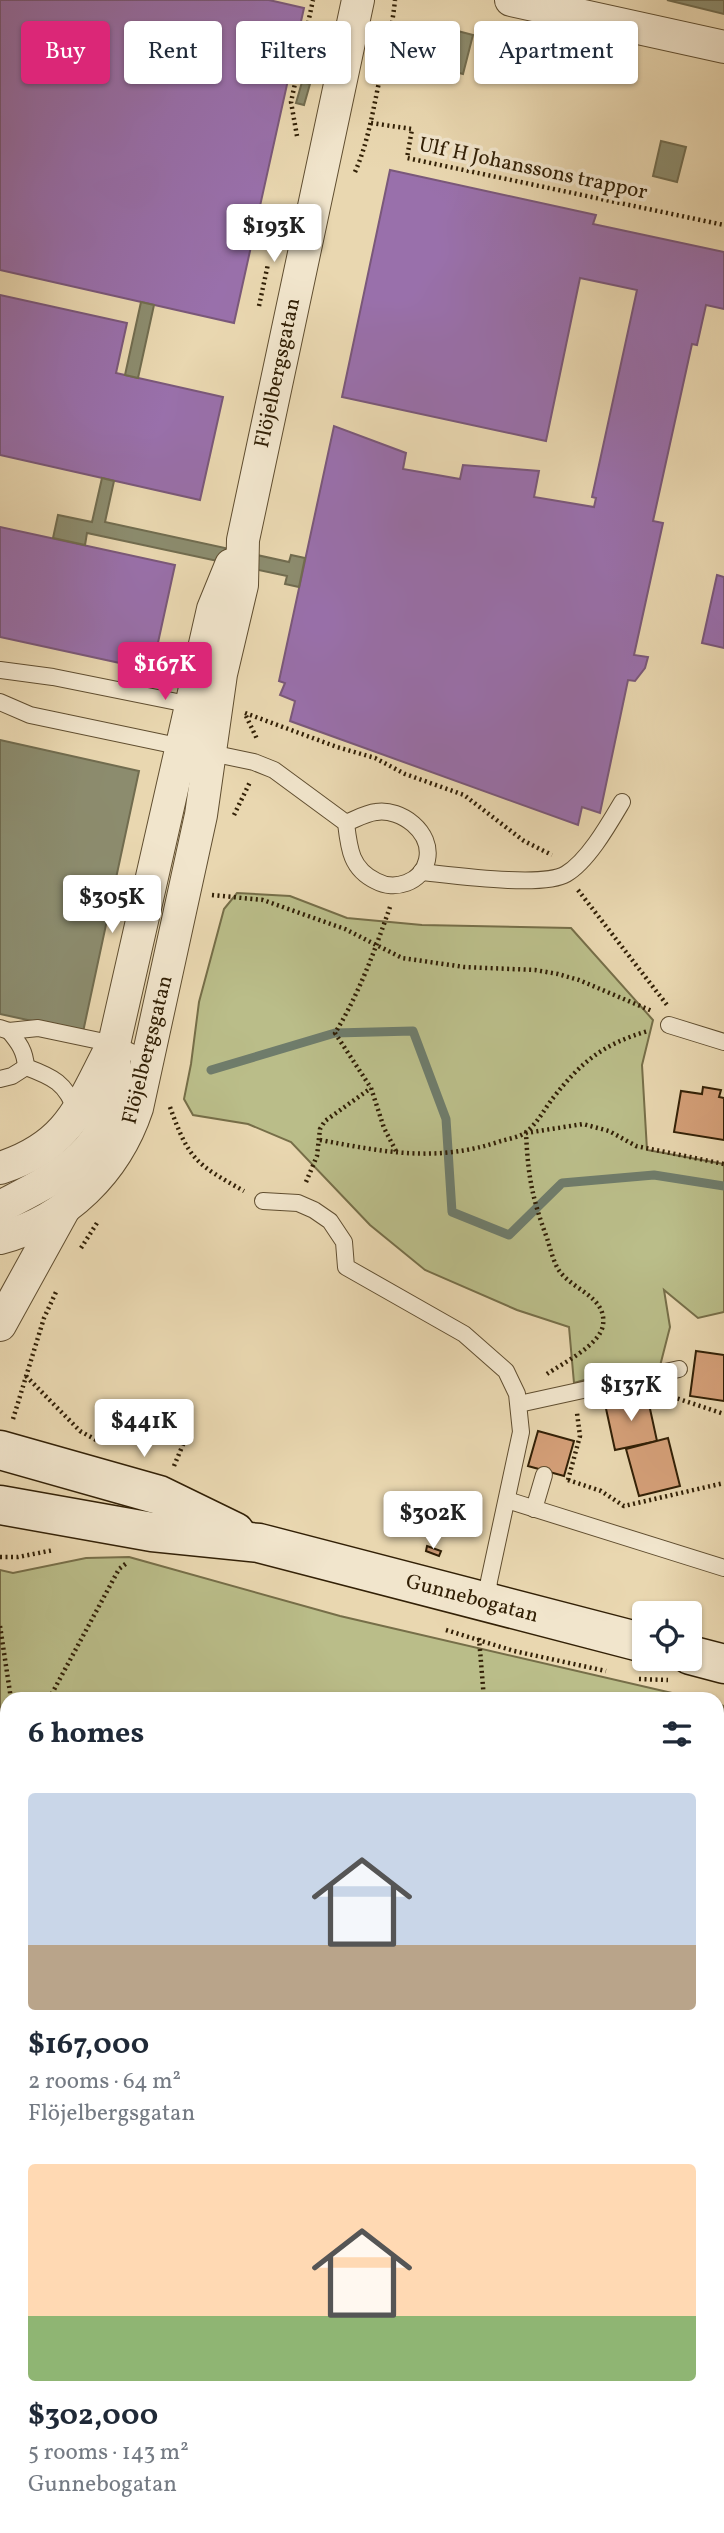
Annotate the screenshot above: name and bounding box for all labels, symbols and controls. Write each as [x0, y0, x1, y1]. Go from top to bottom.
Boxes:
chip: Buy [21, 21, 110, 84]
chip: Rent [124, 21, 222, 84]
chip: Filters [236, 21, 351, 84]
chip: New [365, 21, 460, 84]
chip: Apartment [474, 21, 638, 84]
street label: Ulf H Johanssons trappor [416, 131, 650, 207]
pin: $193K [225, 204, 323, 264]
text: $193K [243, 211, 305, 243]
street label: Flöjelbergsgatan [248, 295, 308, 451]
pin: $167K [116, 642, 214, 702]
text: $167K [134, 649, 196, 681]
pin: $305K [63, 876, 161, 935]
text: $305K [79, 882, 145, 914]
street label: Flöjelbergsgatan [115, 972, 181, 1128]
pin: $137K [582, 1364, 680, 1423]
text: $137K [600, 1370, 662, 1402]
pin: $441K [95, 1400, 193, 1459]
text: $441K [111, 1406, 177, 1438]
pin: $302K [384, 1492, 482, 1551]
text: $302K [400, 1498, 467, 1530]
street label: Gunnebogatan [403, 1567, 541, 1631]
map controls [632, 1601, 702, 1671]
button: locate [632, 1601, 702, 1671]
text: 6 homes [28, 1713, 144, 1755]
icon: filters [658, 1715, 696, 1753]
icon: home [299, 1839, 425, 1965]
text: $167,000 [28, 2024, 149, 2066]
text: 2 rooms · 64 m² [28, 2066, 181, 2098]
text: Flöjelbergsgatan [28, 2098, 195, 2130]
icon: home [299, 2210, 425, 2336]
text: $302,000 [28, 2395, 158, 2437]
text: 5 rooms · 143 m² [28, 2437, 189, 2469]
text: Gunnebogatan [28, 2469, 177, 2501]

